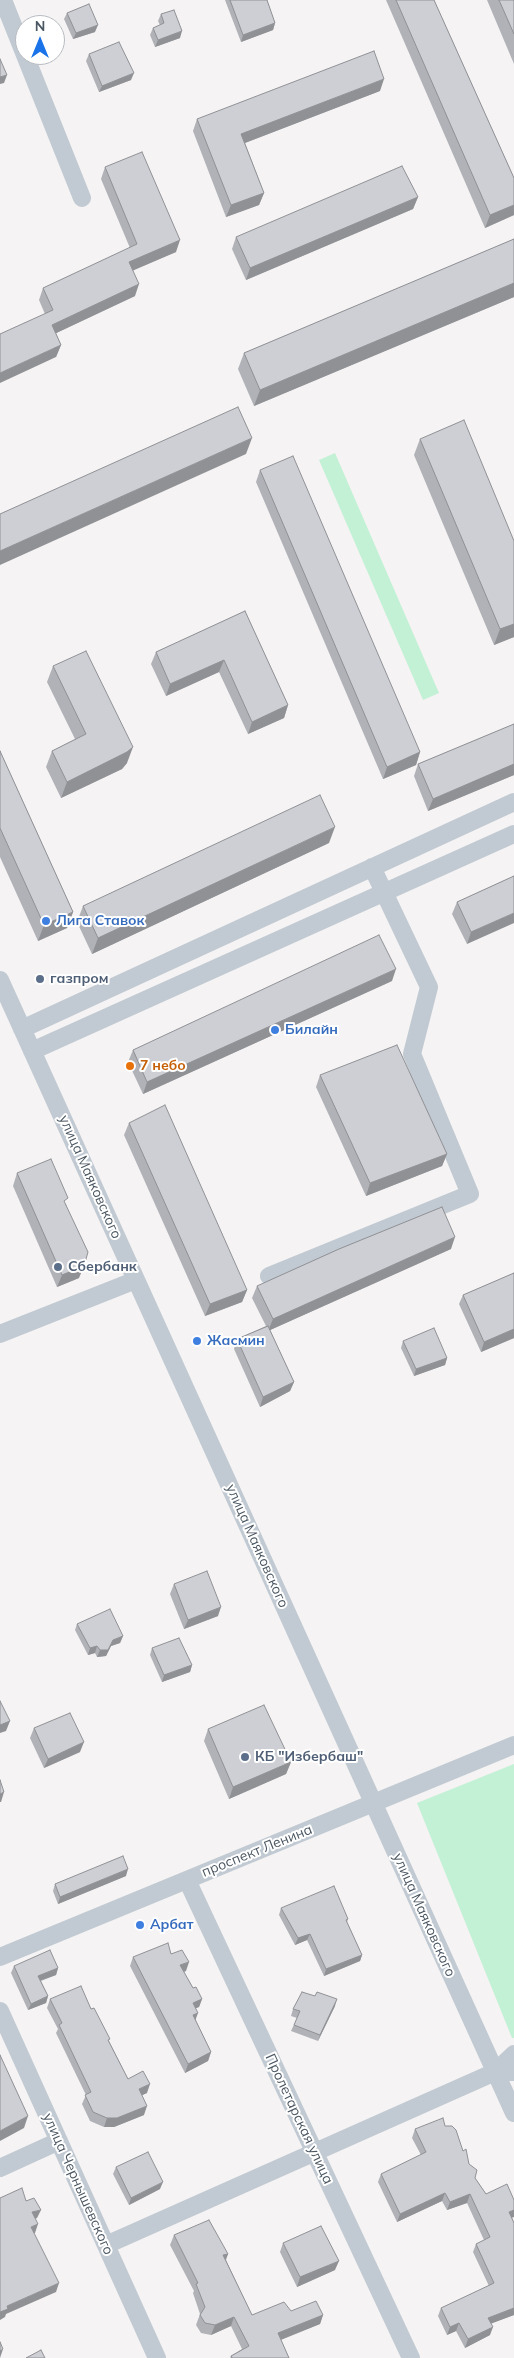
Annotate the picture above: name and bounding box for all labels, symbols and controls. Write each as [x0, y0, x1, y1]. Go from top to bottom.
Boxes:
north arrow [15, 15, 65, 65]
text: N [35, 17, 45, 35]
place label: Лига Ставок [56, 913, 144, 929]
marker: Лига Ставок [40, 915, 52, 927]
place label: газпром [50, 971, 109, 987]
marker: газпром [34, 973, 46, 985]
place label: Билайн [285, 1022, 338, 1038]
marker: Билайн [269, 1024, 281, 1036]
place label: 7 небо [140, 1058, 186, 1074]
marker: 7 небо [124, 1060, 136, 1072]
street label: улица Маяковского [55, 1113, 125, 1241]
place label: Сбербанк [68, 1259, 137, 1275]
marker: Сбербанк [52, 1261, 64, 1273]
place label: Жасмин [207, 1333, 265, 1349]
marker: Жасмин [191, 1335, 203, 1347]
street label: улица Маяковского [222, 1482, 292, 1610]
place label: КБ "Избербаш" [255, 1749, 363, 1765]
marker: КБ "Избербаш" [239, 1751, 251, 1763]
street label: проспект Ленина [199, 1821, 315, 1881]
street label: улица Маяковского [389, 1851, 459, 1979]
place label: Арбат [150, 1917, 194, 1933]
marker: Арбат [134, 1919, 146, 1931]
street label: Пролетарская улица [261, 2051, 337, 2187]
street label: улица Чернышевского [39, 2111, 117, 2257]

